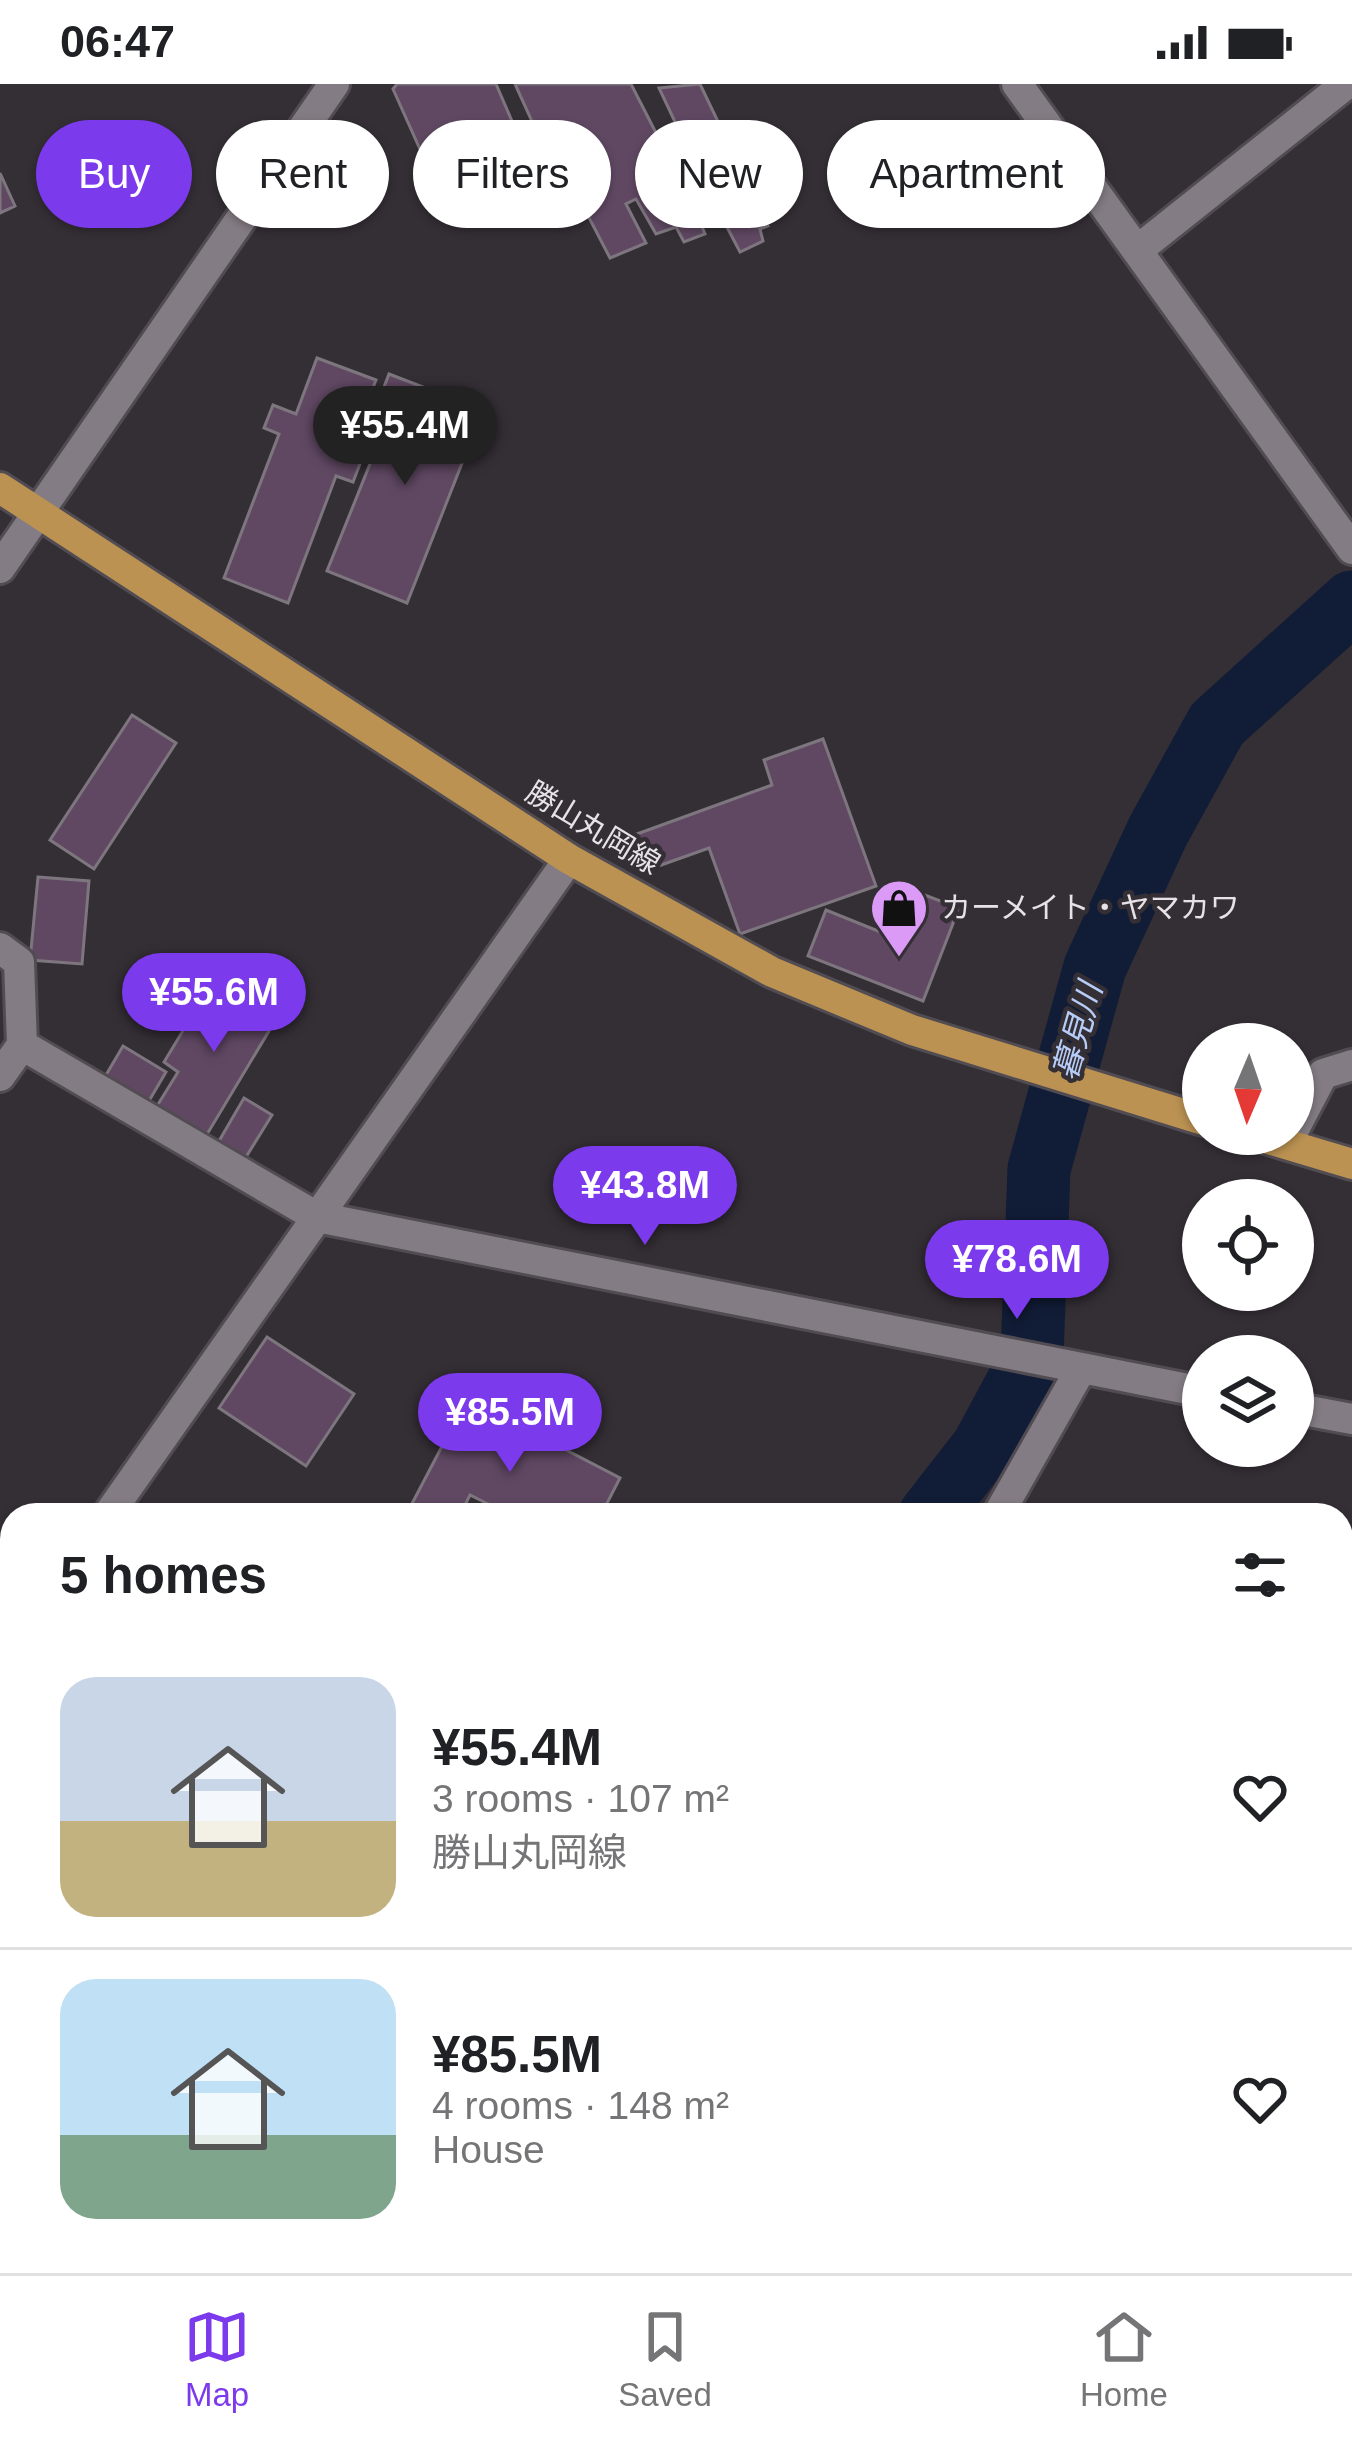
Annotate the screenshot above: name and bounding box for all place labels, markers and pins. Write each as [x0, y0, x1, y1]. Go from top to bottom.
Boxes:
pin: ¥55.4M [307, 386, 503, 488]
shop icon: カーメイト・ヤマカワ [868, 877, 930, 959]
place label: カーメイト・ヤマカワ [941, 891, 1240, 924]
pin: ¥55.6M [116, 953, 312, 1055]
pin: ¥43.8M [547, 1146, 743, 1248]
pin: ¥78.6M [919, 1220, 1115, 1322]
pin: ¥85.5M [412, 1373, 608, 1475]

